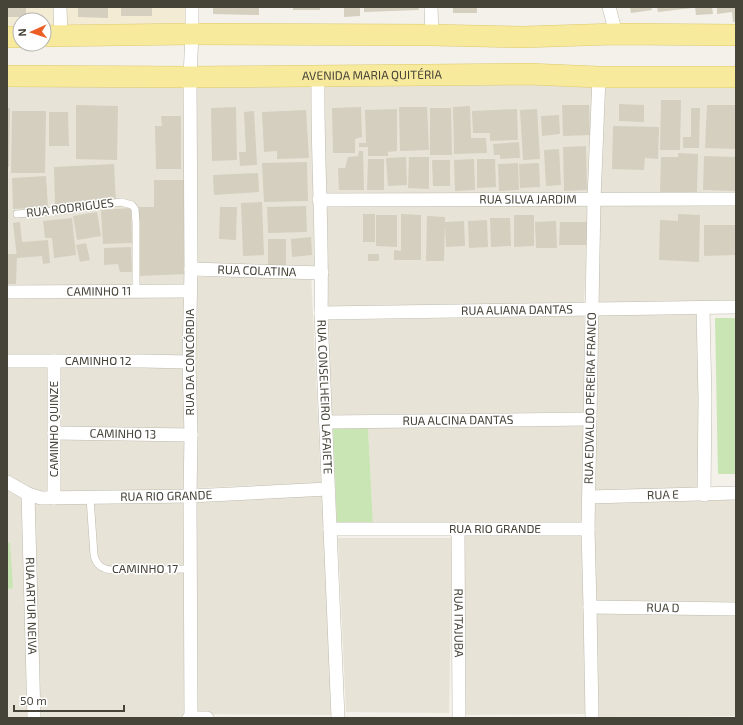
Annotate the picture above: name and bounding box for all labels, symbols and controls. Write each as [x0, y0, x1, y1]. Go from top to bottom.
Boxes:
north arrow [12, 12, 52, 52]
text: N [15, 28, 28, 37]
street label: AVENIDA MARIA QUITÉRIA [302, 67, 443, 82]
street label: RUA SILVA JARDIM [479, 191, 577, 206]
street label: RUA RODRIGUES [25, 195, 115, 219]
street label: RUA COLATINA [217, 262, 297, 278]
street label: CAMINHO 11 [67, 283, 131, 298]
street label: RUA ALIANA DANTAS [461, 301, 573, 317]
street label: RUA DA CONCÓRDIA [182, 308, 196, 415]
street label: RUA EDVALDO PEREIRA FRANCO [581, 312, 598, 484]
street label: RUA CONSELHEIRO LAFAIETE [315, 319, 336, 475]
street label: CAMINHO 12 [65, 353, 132, 367]
street label: CAMINHO QUINZE [46, 381, 61, 477]
street label: RUA ALCINA DANTAS [402, 412, 514, 427]
street label: CAMINHO 13 [90, 426, 156, 440]
street label: RUA RIO GRANDE [120, 487, 213, 503]
street label: RUA E [647, 487, 679, 501]
street label: RUA RIO GRANDE [449, 521, 541, 535]
street label: RUA ARTUR NEIVA [24, 557, 40, 655]
street label: CAMINHO 17 [112, 561, 178, 575]
street label: RUA ITAJUBA [452, 588, 467, 658]
street label: RUA D [646, 600, 680, 614]
scale bar [14, 687, 124, 713]
text: 50 m [20, 693, 47, 707]

